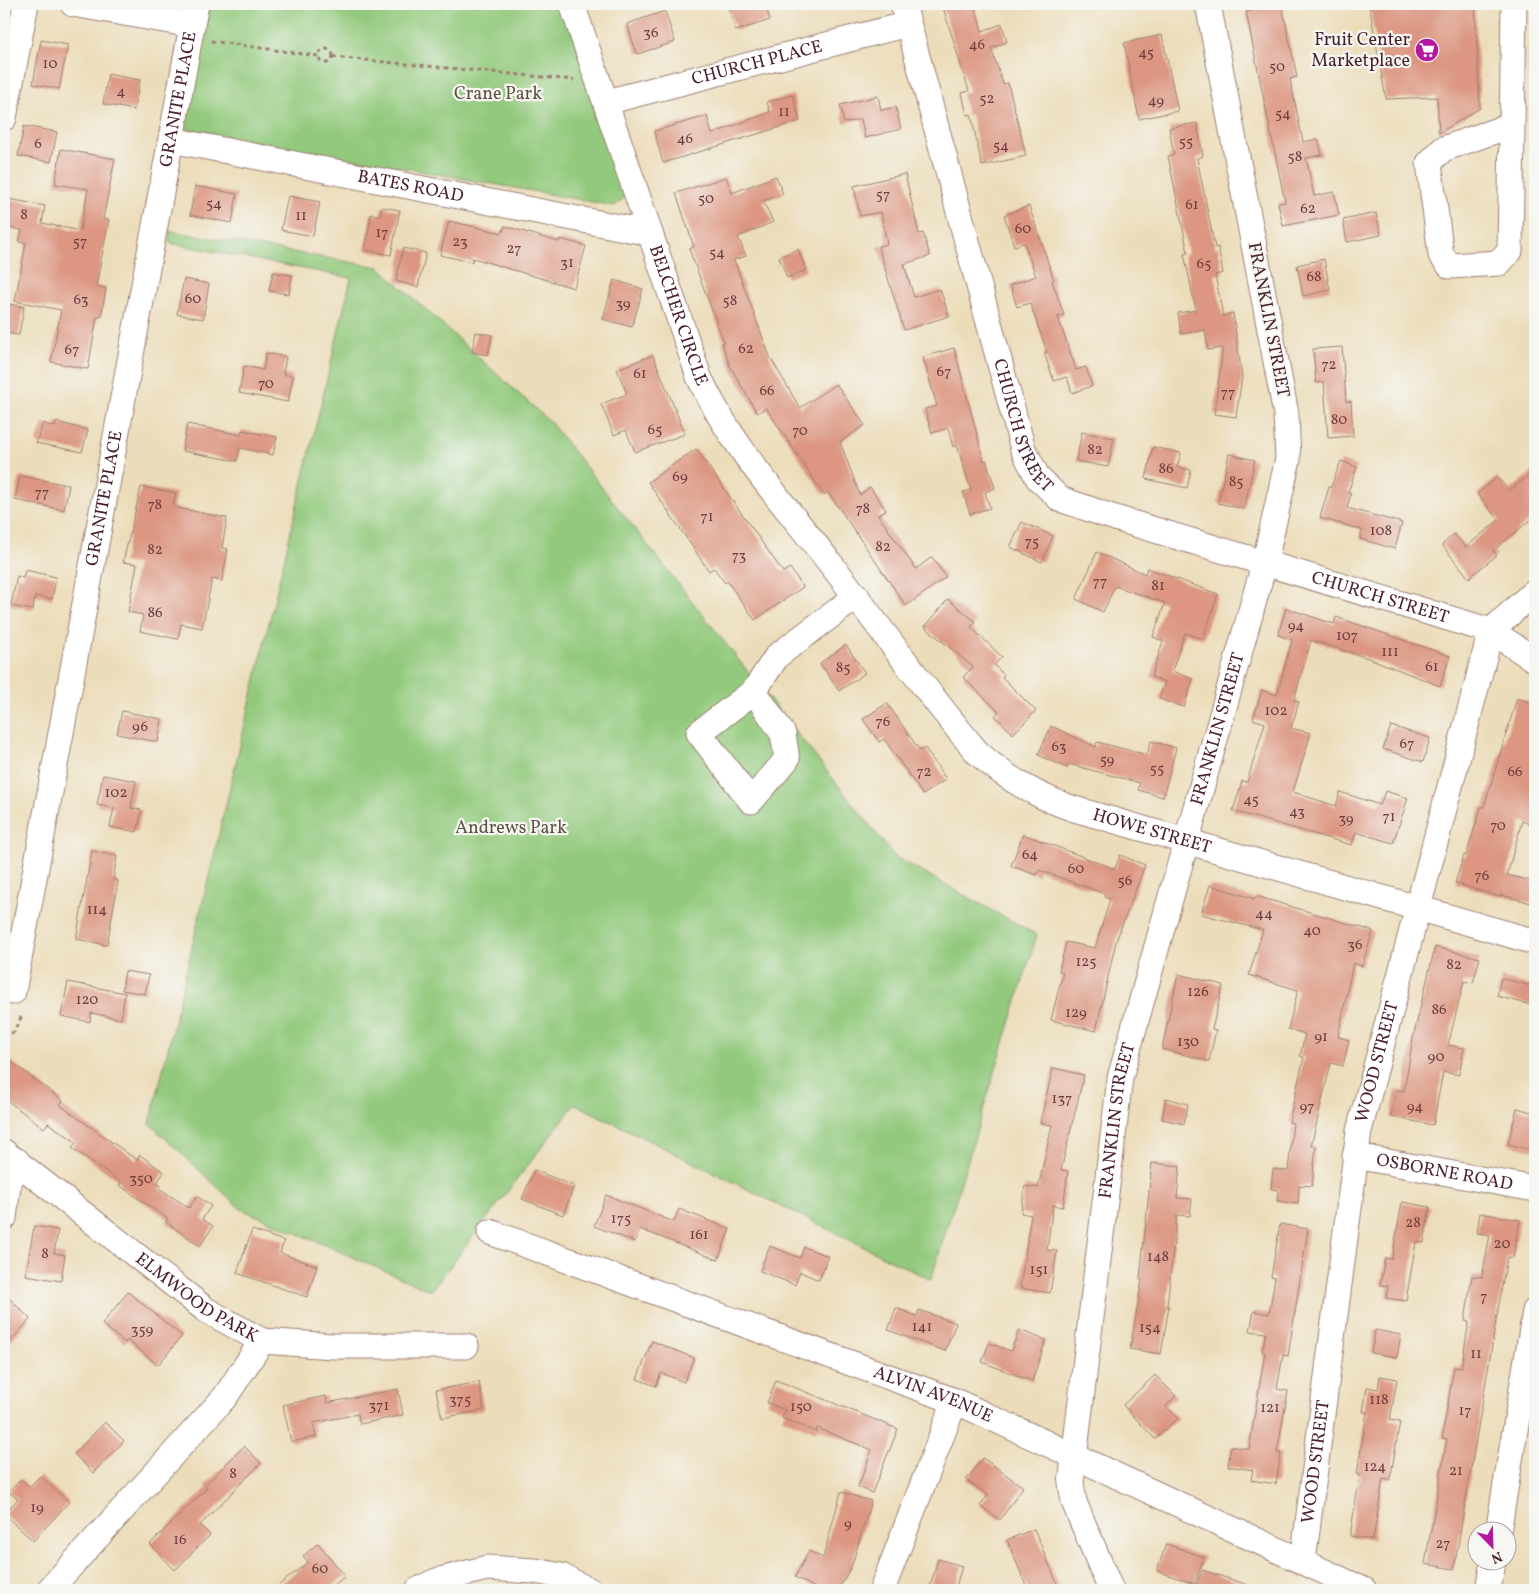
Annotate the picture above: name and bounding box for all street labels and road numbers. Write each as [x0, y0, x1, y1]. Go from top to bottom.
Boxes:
street label: GRANITE PLACE [154, 29, 203, 169]
street label: CHURCH PLACE [689, 34, 825, 92]
street label: BATES ROAD [355, 164, 466, 209]
street label: FRANKLIN STREET [1241, 240, 1295, 400]
street label: BELCHER CIRCLE [642, 242, 714, 390]
street label: CHURCH STREET [987, 356, 1059, 499]
street label: GRANITE PLACE [80, 428, 129, 568]
street label: CHURCH STREET [1308, 565, 1452, 630]
street label: FRANKLIN STREET [1185, 649, 1251, 808]
street label: HOWE STREET [1090, 802, 1215, 860]
street label: WOOD STREET [1349, 998, 1405, 1125]
street label: FRANKLIN STREET [1093, 1039, 1142, 1200]
street label: OSBORNE ROAD [1374, 1148, 1515, 1197]
street label: ELMWOOD PARK [130, 1247, 263, 1349]
street label: ALVIN AVENUE [870, 1360, 997, 1429]
street label: WOOD STREET [1295, 1398, 1336, 1525]

